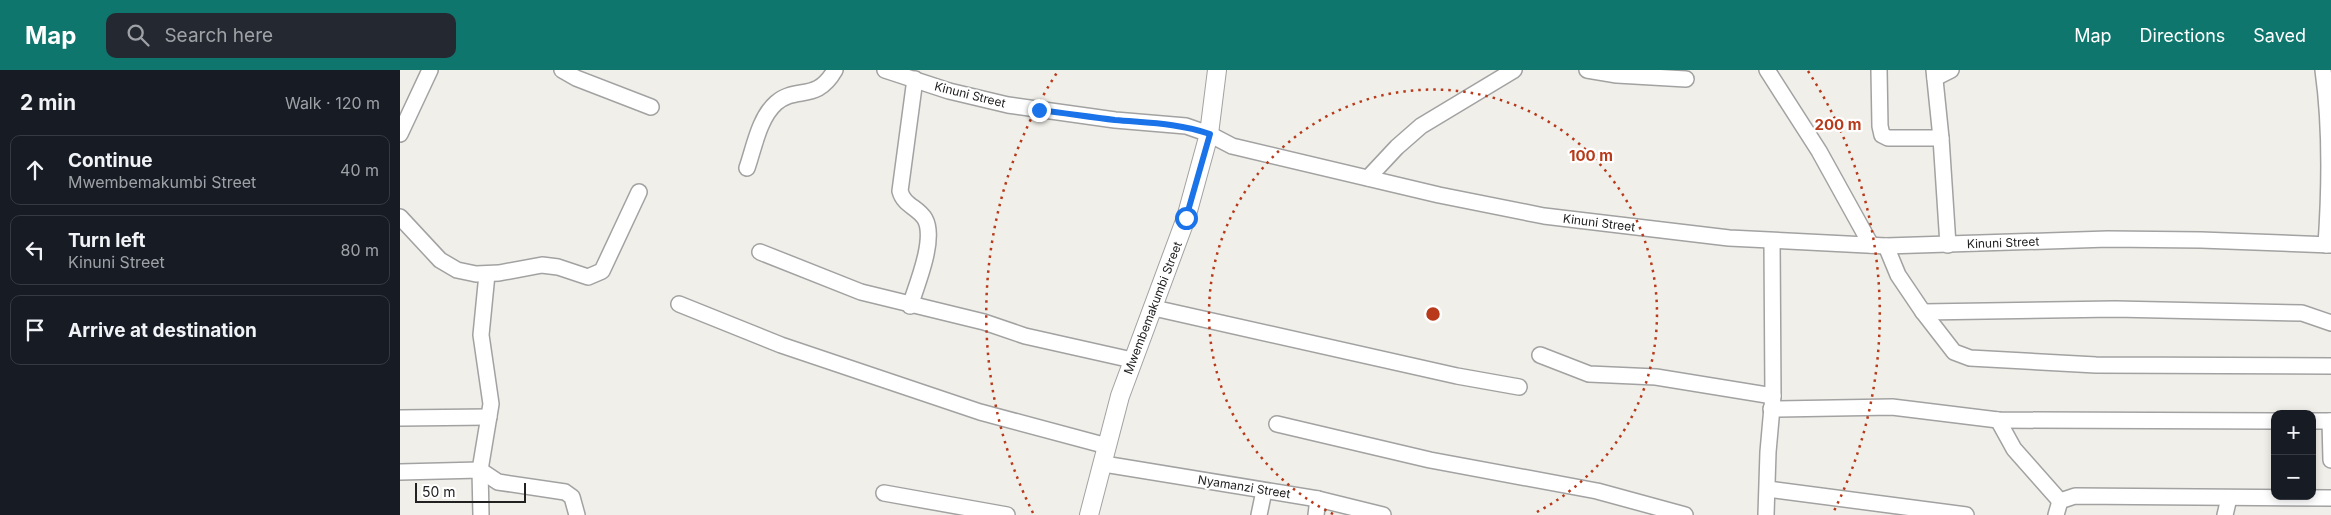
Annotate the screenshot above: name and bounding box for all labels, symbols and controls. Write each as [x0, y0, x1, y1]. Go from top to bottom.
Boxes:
search box [106, 13, 456, 58]
text: Map [25, 21, 76, 50]
icon: search [124, 21, 152, 49]
text: Search here [164, 24, 273, 47]
text: Map [2074, 25, 2112, 46]
text: Directions [2140, 25, 2225, 46]
text: Saved [2253, 25, 2306, 46]
street label: Kinuni Street [933, 78, 1007, 111]
text: 2 min [20, 90, 76, 115]
text: Walk · 120 m [285, 93, 380, 113]
route end [1028, 99, 1051, 122]
text: 200 m [1815, 115, 1861, 134]
text: 100 m [1569, 146, 1613, 165]
text: Continue [68, 149, 153, 172]
icon: ahead [21, 156, 49, 184]
text: 40 m [340, 160, 379, 180]
text: Mwembemakumbi Street [68, 172, 256, 192]
route start [1175, 207, 1198, 230]
street label: Kinuni Street [1562, 211, 1636, 234]
text: Turn left [68, 229, 146, 252]
street label: Kinuni Street [1966, 234, 2040, 251]
icon: left [21, 236, 49, 264]
street label: Mwembemakumbi Street [1120, 239, 1185, 376]
text: 80 m [340, 240, 379, 260]
text: Kinuni Street [68, 252, 165, 272]
centre of rings [1424, 305, 1442, 323]
icon: arrive [21, 316, 49, 344]
text: Arrive at destination [68, 319, 257, 342]
map controls [2271, 410, 2316, 500]
button: + [2271, 410, 2316, 455]
button: − [2271, 455, 2316, 500]
street label: Nyamanzi Street [1197, 472, 1292, 501]
scale bar [415, 480, 526, 503]
text: 50 m [422, 483, 456, 500]

